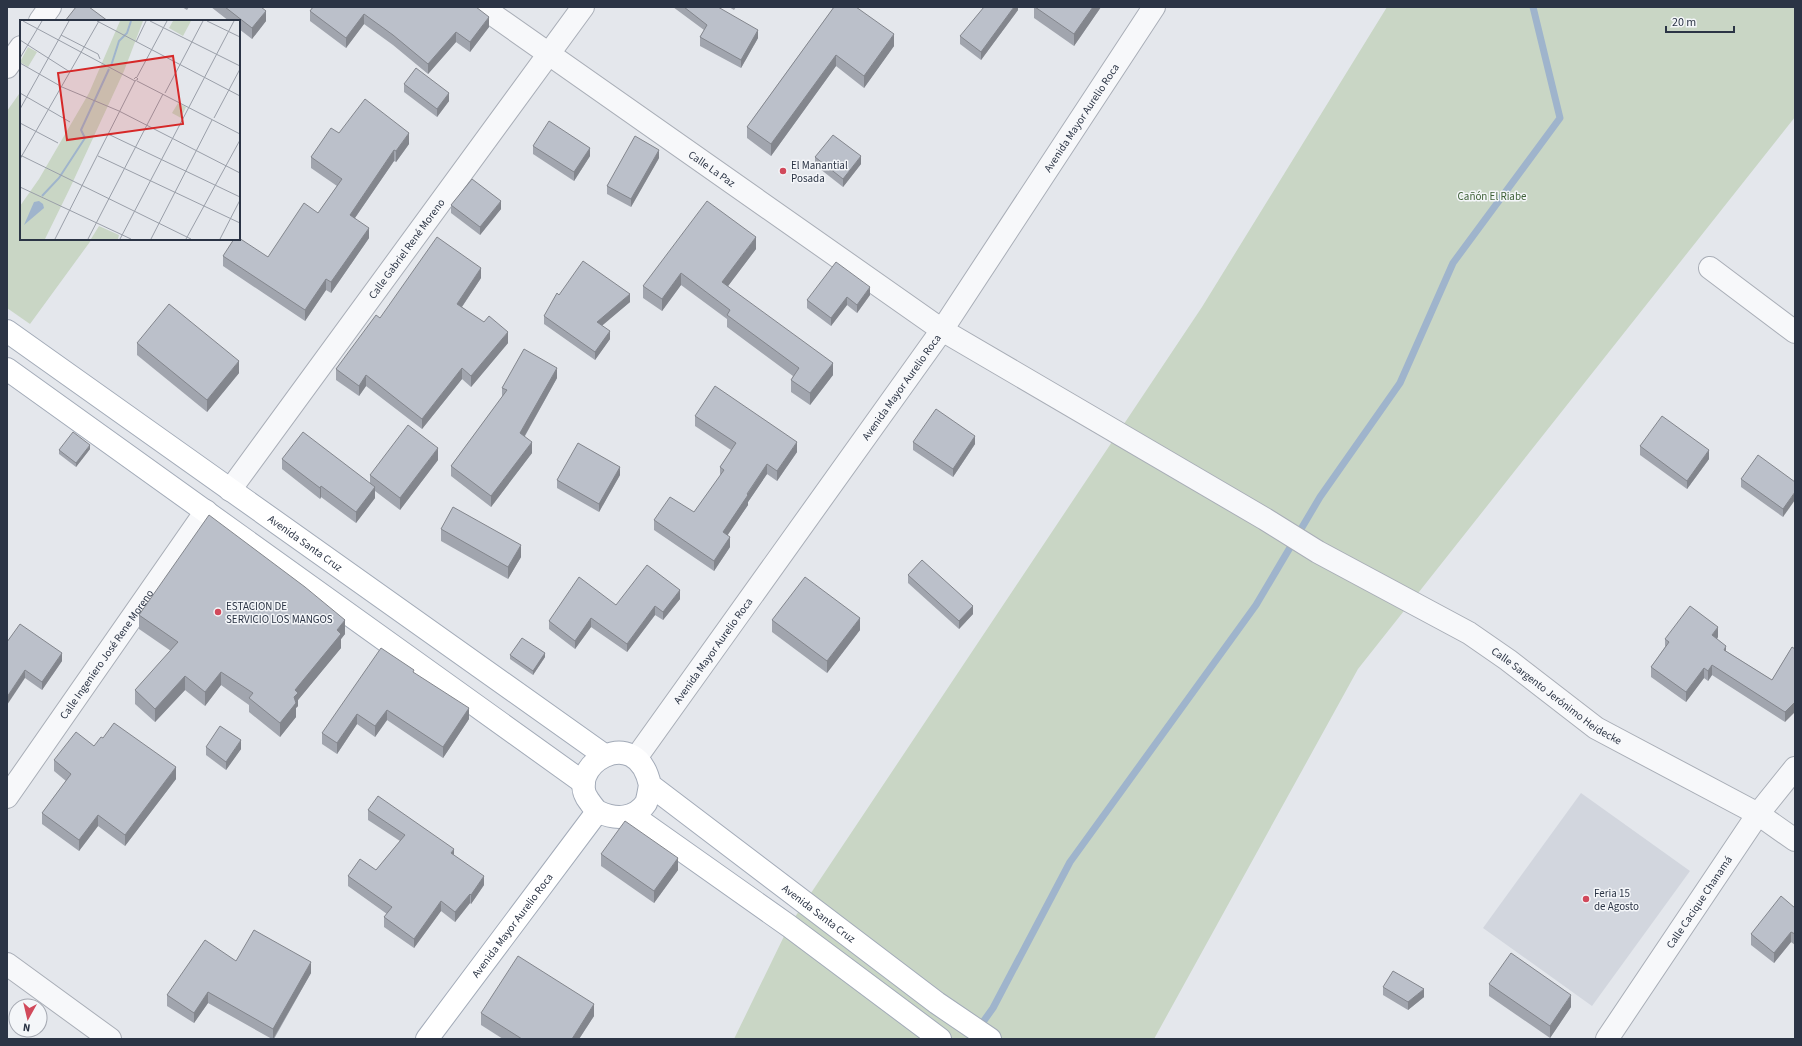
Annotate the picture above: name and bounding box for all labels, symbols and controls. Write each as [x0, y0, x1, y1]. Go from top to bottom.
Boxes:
scale bar [1666, 8, 1734, 34]
text: 20 m [1672, 14, 1696, 31]
inset map [20, 20, 240, 240]
street label: Avenida Mayor Aurelio Roca [1041, 61, 1123, 175]
street label: Calle La Paz [685, 147, 738, 191]
place label: El Manantial Posada [791, 158, 848, 186]
marker: El Manantial Posada [778, 166, 788, 176]
park label: Cañón El Riabe [1458, 189, 1527, 204]
street label: Calle Gabriel René Moreno [365, 196, 449, 302]
street label: Avenida Mayor Aurelio Roca [859, 331, 945, 443]
street label: Avenida Santa Cruz [265, 512, 346, 575]
street label: Calle Ingeniero José Rene Moreno [56, 587, 157, 722]
street label: Avenida Mayor Aurelio Roca [670, 595, 756, 707]
place label: ESTACION DE SERVICIO LOS MANGOS [226, 599, 333, 627]
marker: ESTACION DE SERVICIO LOS MANGOS [213, 607, 223, 617]
street label: Calle Sargento Jerónimo Heidecke [1488, 644, 1625, 749]
street label: Calle Cacique Chanamá [1663, 853, 1736, 952]
street label: Avenida Mayor Aurelio Roca [468, 870, 557, 981]
street label: Avenida Santa Cruz [779, 881, 859, 947]
place label: Feria 15 de Agosto [1594, 886, 1639, 914]
marker: Feria 15 de Agosto [1581, 894, 1591, 904]
north arrow [8, 998, 48, 1038]
text: N [22, 1019, 31, 1035]

